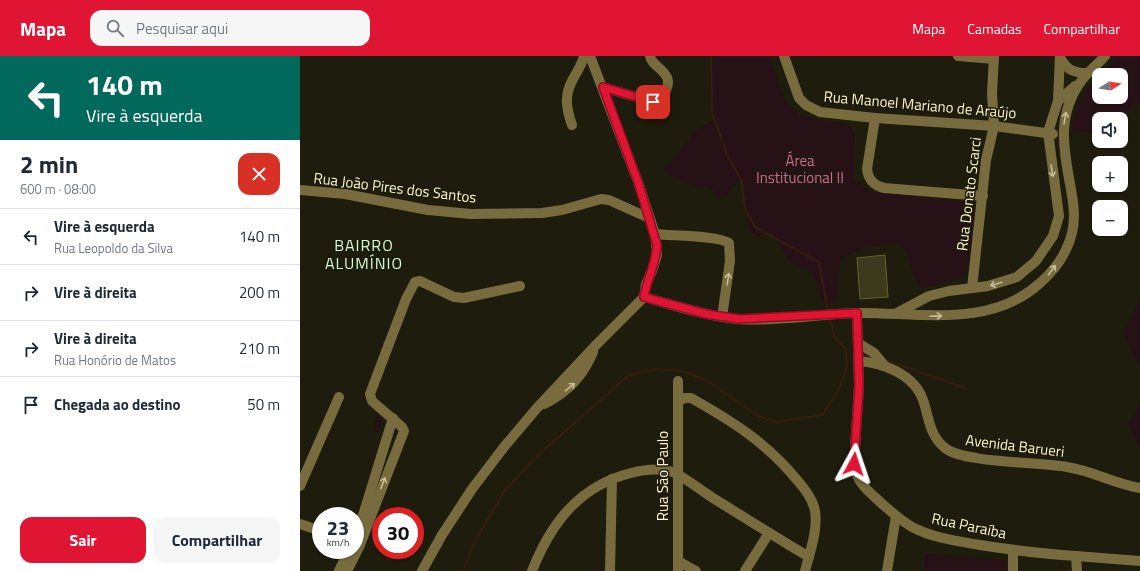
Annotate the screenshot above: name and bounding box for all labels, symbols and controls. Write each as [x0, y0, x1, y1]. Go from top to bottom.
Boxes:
search box [90, 10, 370, 46]
text: Mapa [20, 14, 66, 43]
icon: search [104, 17, 126, 39]
text: Pesquisar aqui [136, 17, 228, 40]
text: Mapa [912, 18, 945, 39]
text: Camadas [967, 18, 1022, 39]
text: Compartilhar [1044, 18, 1120, 39]
text: 140 m [86, 63, 163, 106]
north arrow [1092, 68, 1128, 104]
map controls [1092, 68, 1128, 236]
icon: left [20, 72, 72, 124]
pin [636, 85, 670, 119]
street label: Rua Manoel Mariano de Araújo [823, 85, 1017, 124]
icon: arrive [642, 91, 664, 113]
text: Vire à esquerda [86, 102, 203, 129]
one-way arrow [1062, 112, 1070, 125]
button: sound [1092, 112, 1128, 148]
street label: Rua Donato Scarci [950, 136, 987, 252]
text: 2 min [20, 146, 78, 182]
park label: Área Institucional II [756, 149, 844, 189]
button: close [238, 153, 280, 195]
button: + [1092, 156, 1128, 192]
one-way arrow [1048, 164, 1056, 177]
street label: Rua João Pires dos Santos [312, 166, 478, 209]
text: 600 m · 08:00 [20, 179, 96, 199]
button: − [1092, 200, 1128, 236]
text: Vire à esquerda [54, 215, 155, 238]
text: 140 m [239, 225, 280, 248]
icon: left [20, 226, 42, 248]
district label: BAIRRO ALUMÍNIO [325, 233, 403, 275]
text: Rua Leopoldo da Silva [54, 238, 173, 258]
one-way arrow [1048, 265, 1057, 276]
one-way arrow [724, 272, 732, 285]
text: Vire à direita [54, 281, 137, 304]
text: 200 m [239, 281, 280, 304]
one-way arrow [989, 281, 1002, 288]
icon: right [20, 282, 42, 304]
one-way arrow [929, 312, 942, 319]
text: Vire à direita [54, 327, 137, 350]
text: 210 m [239, 337, 280, 360]
icon: right [20, 338, 42, 360]
text: Rua Honório de Matos [54, 350, 176, 370]
one-way arrow [565, 383, 575, 392]
text: Chegada ao destino [54, 393, 180, 416]
text: 50 m [247, 393, 280, 416]
icon: arrive [20, 394, 42, 416]
street label: Avenida Barueri [964, 428, 1066, 463]
street label: Rua São Paulo [651, 431, 674, 521]
position arrow [833, 443, 875, 485]
one-way arrow [379, 477, 387, 489]
street label: Rua Paraíba [930, 506, 1009, 545]
speed limit sign: 30 [372, 507, 424, 559]
text: 23 [327, 512, 349, 543]
button: Sair [20, 517, 146, 563]
button: Compartilhar [154, 517, 280, 563]
text: km/h [327, 535, 349, 550]

